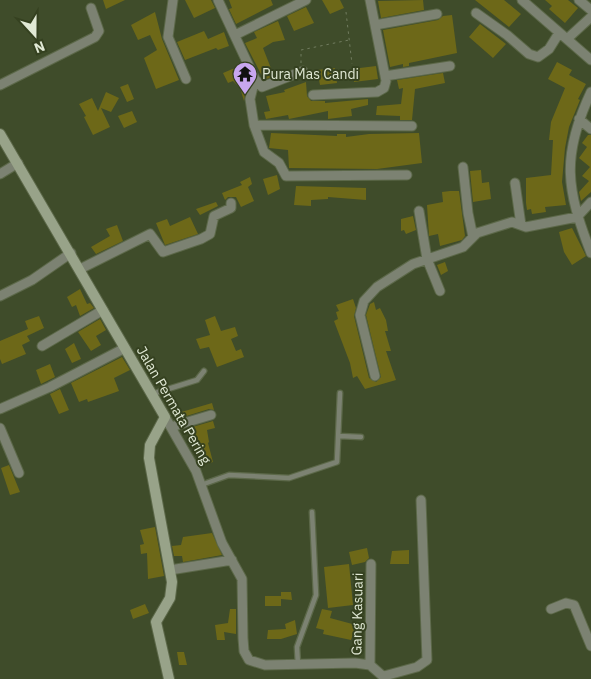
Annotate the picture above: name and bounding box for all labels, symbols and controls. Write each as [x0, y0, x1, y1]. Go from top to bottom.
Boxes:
north arrow [10, 10, 60, 60]
text: N [32, 37, 48, 57]
temple icon: Pura Mas Candi [232, 61, 258, 95]
place label: Pura Mas Candi [262, 65, 359, 83]
street label: Jalan Permata Pering [133, 343, 215, 468]
street label: Gang Kasuari [347, 572, 367, 656]

